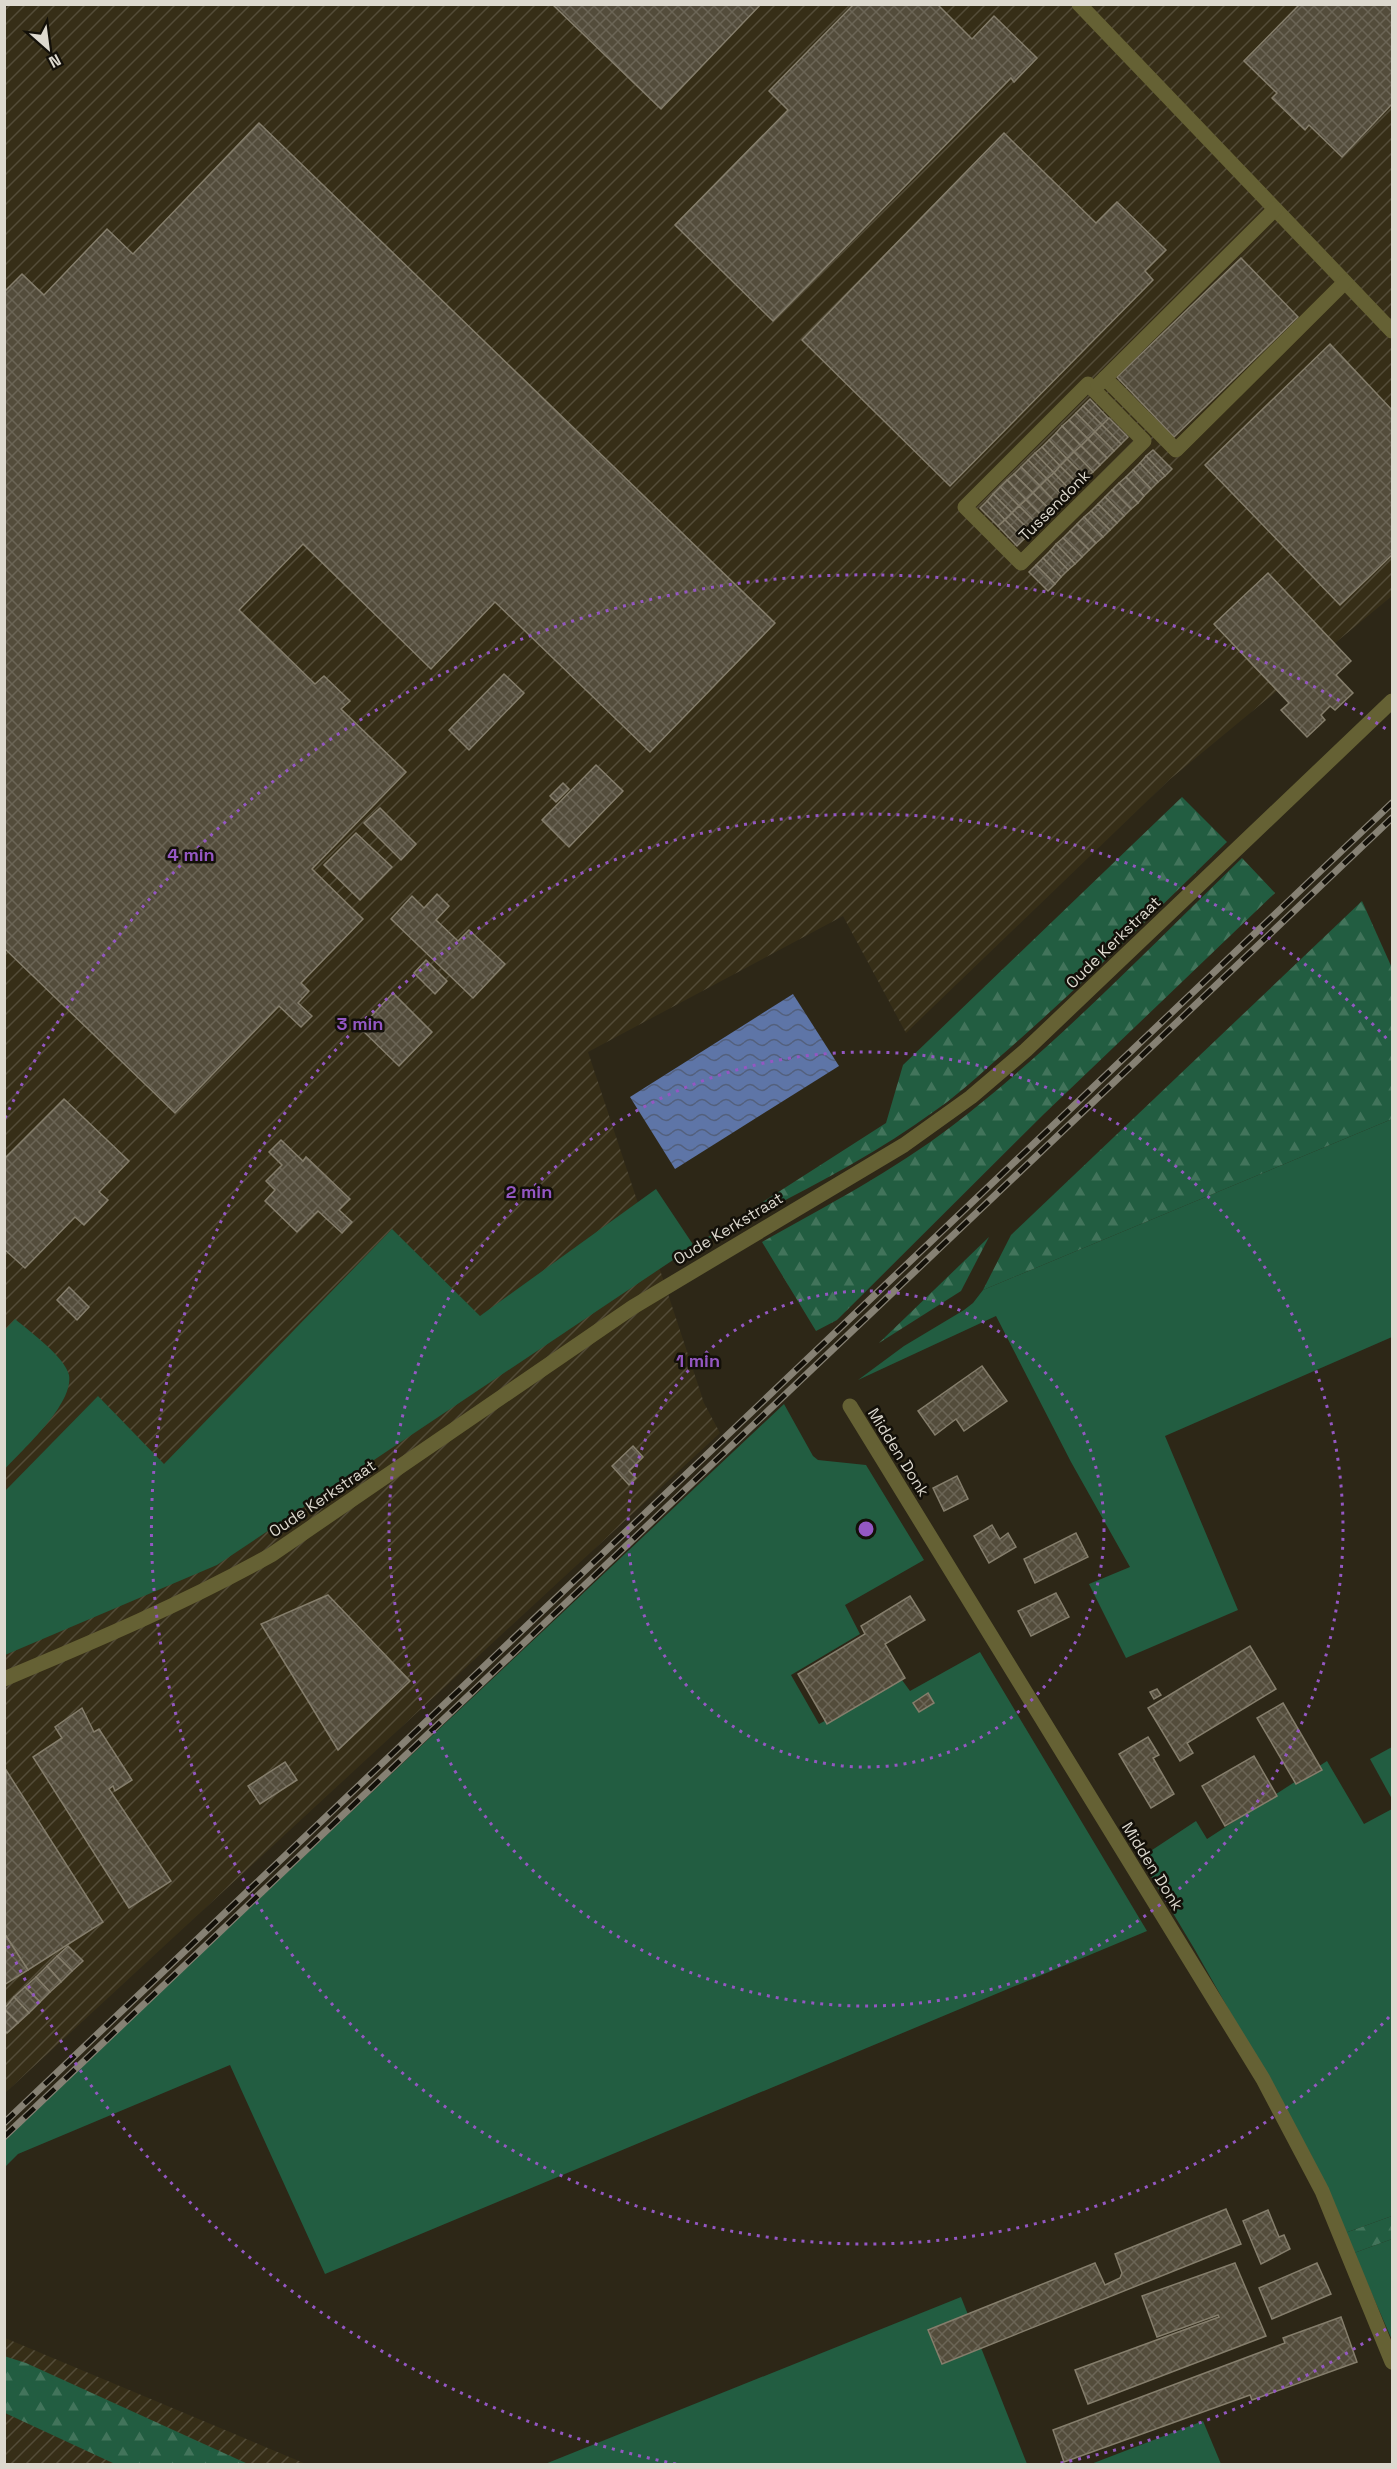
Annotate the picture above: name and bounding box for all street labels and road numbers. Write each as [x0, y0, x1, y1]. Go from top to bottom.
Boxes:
street label: Tussendonk [1014, 465, 1095, 546]
street label: Oude Kerkstraat [1061, 892, 1165, 993]
street label: Oude Kerkstraat [670, 1187, 787, 1269]
street label: Midden Donk [863, 1404, 934, 1501]
street label: Oude Kerkstraat [265, 1455, 380, 1542]
street label: Midden Donk [1117, 1818, 1188, 1915]

